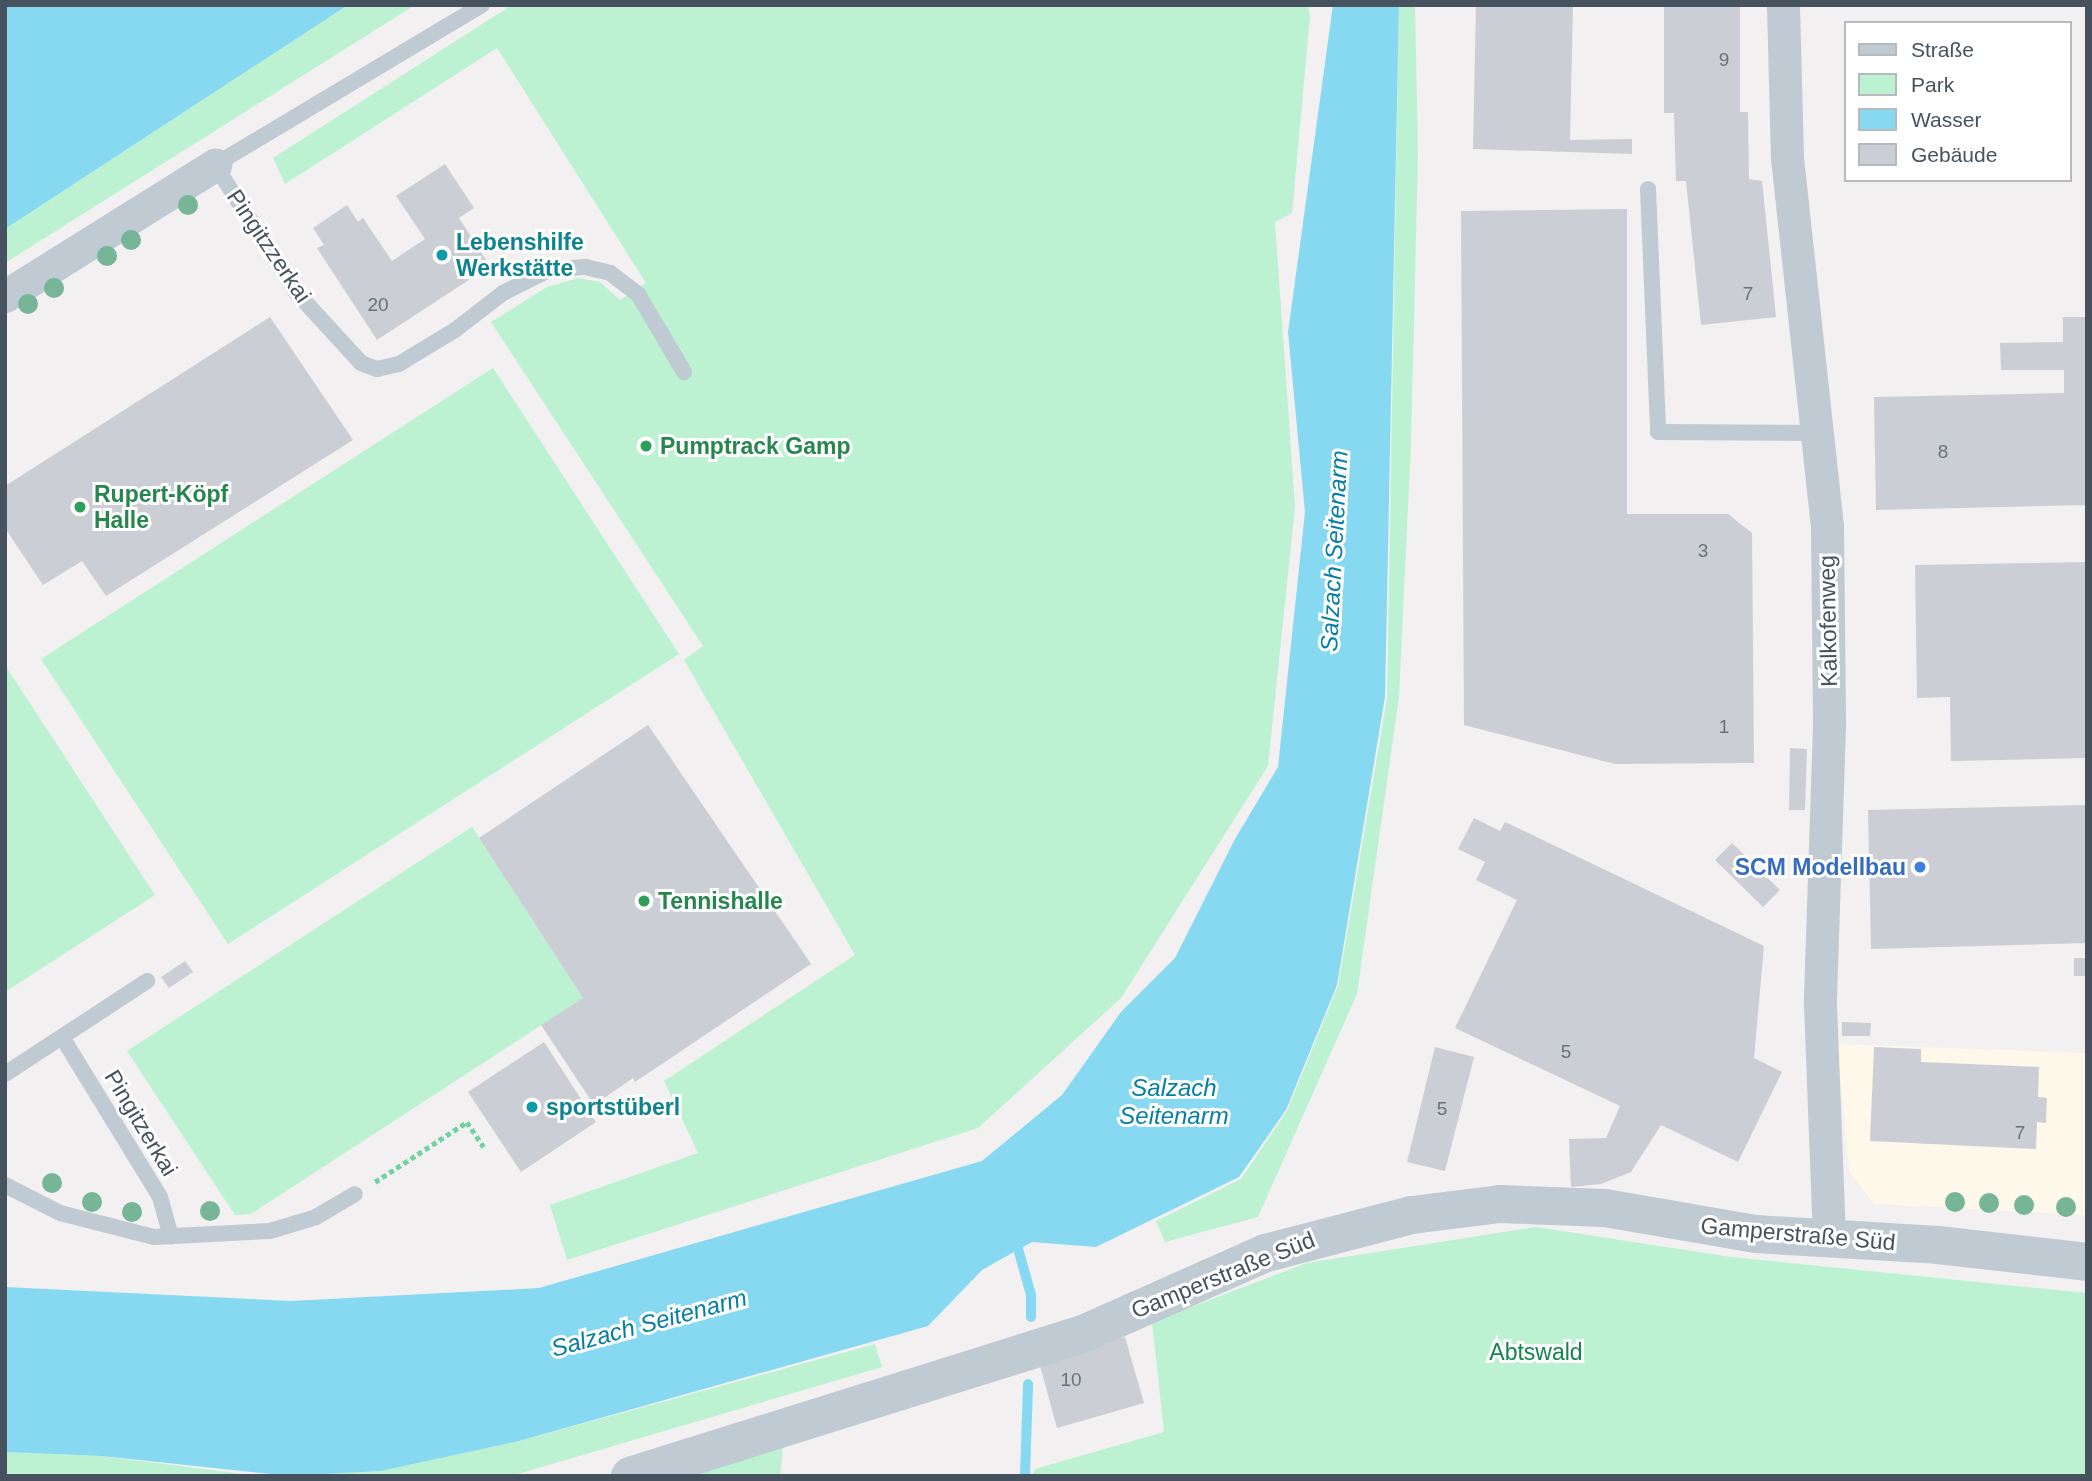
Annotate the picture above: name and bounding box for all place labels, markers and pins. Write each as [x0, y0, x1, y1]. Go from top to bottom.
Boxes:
place label: Lebenshilfe Werkstätte [456, 228, 584, 282]
marker: Lebenshilfe Werkstätte [434, 247, 450, 263]
place label: Pumptrack Gamp [660, 432, 850, 460]
marker: Pumptrack Gamp [638, 438, 654, 454]
place label: Rupert-Köpf Halle [94, 480, 228, 534]
marker: Rupert-Köpf Halle [72, 499, 88, 515]
place label: SCM Modellbau [1735, 853, 1906, 881]
marker: SCM Modellbau [1912, 859, 1928, 875]
place label: Tennishalle [658, 887, 783, 915]
marker: Tennishalle [636, 893, 652, 909]
place label: sportstüberl [546, 1093, 680, 1121]
marker: sportstüberl [524, 1099, 540, 1115]

